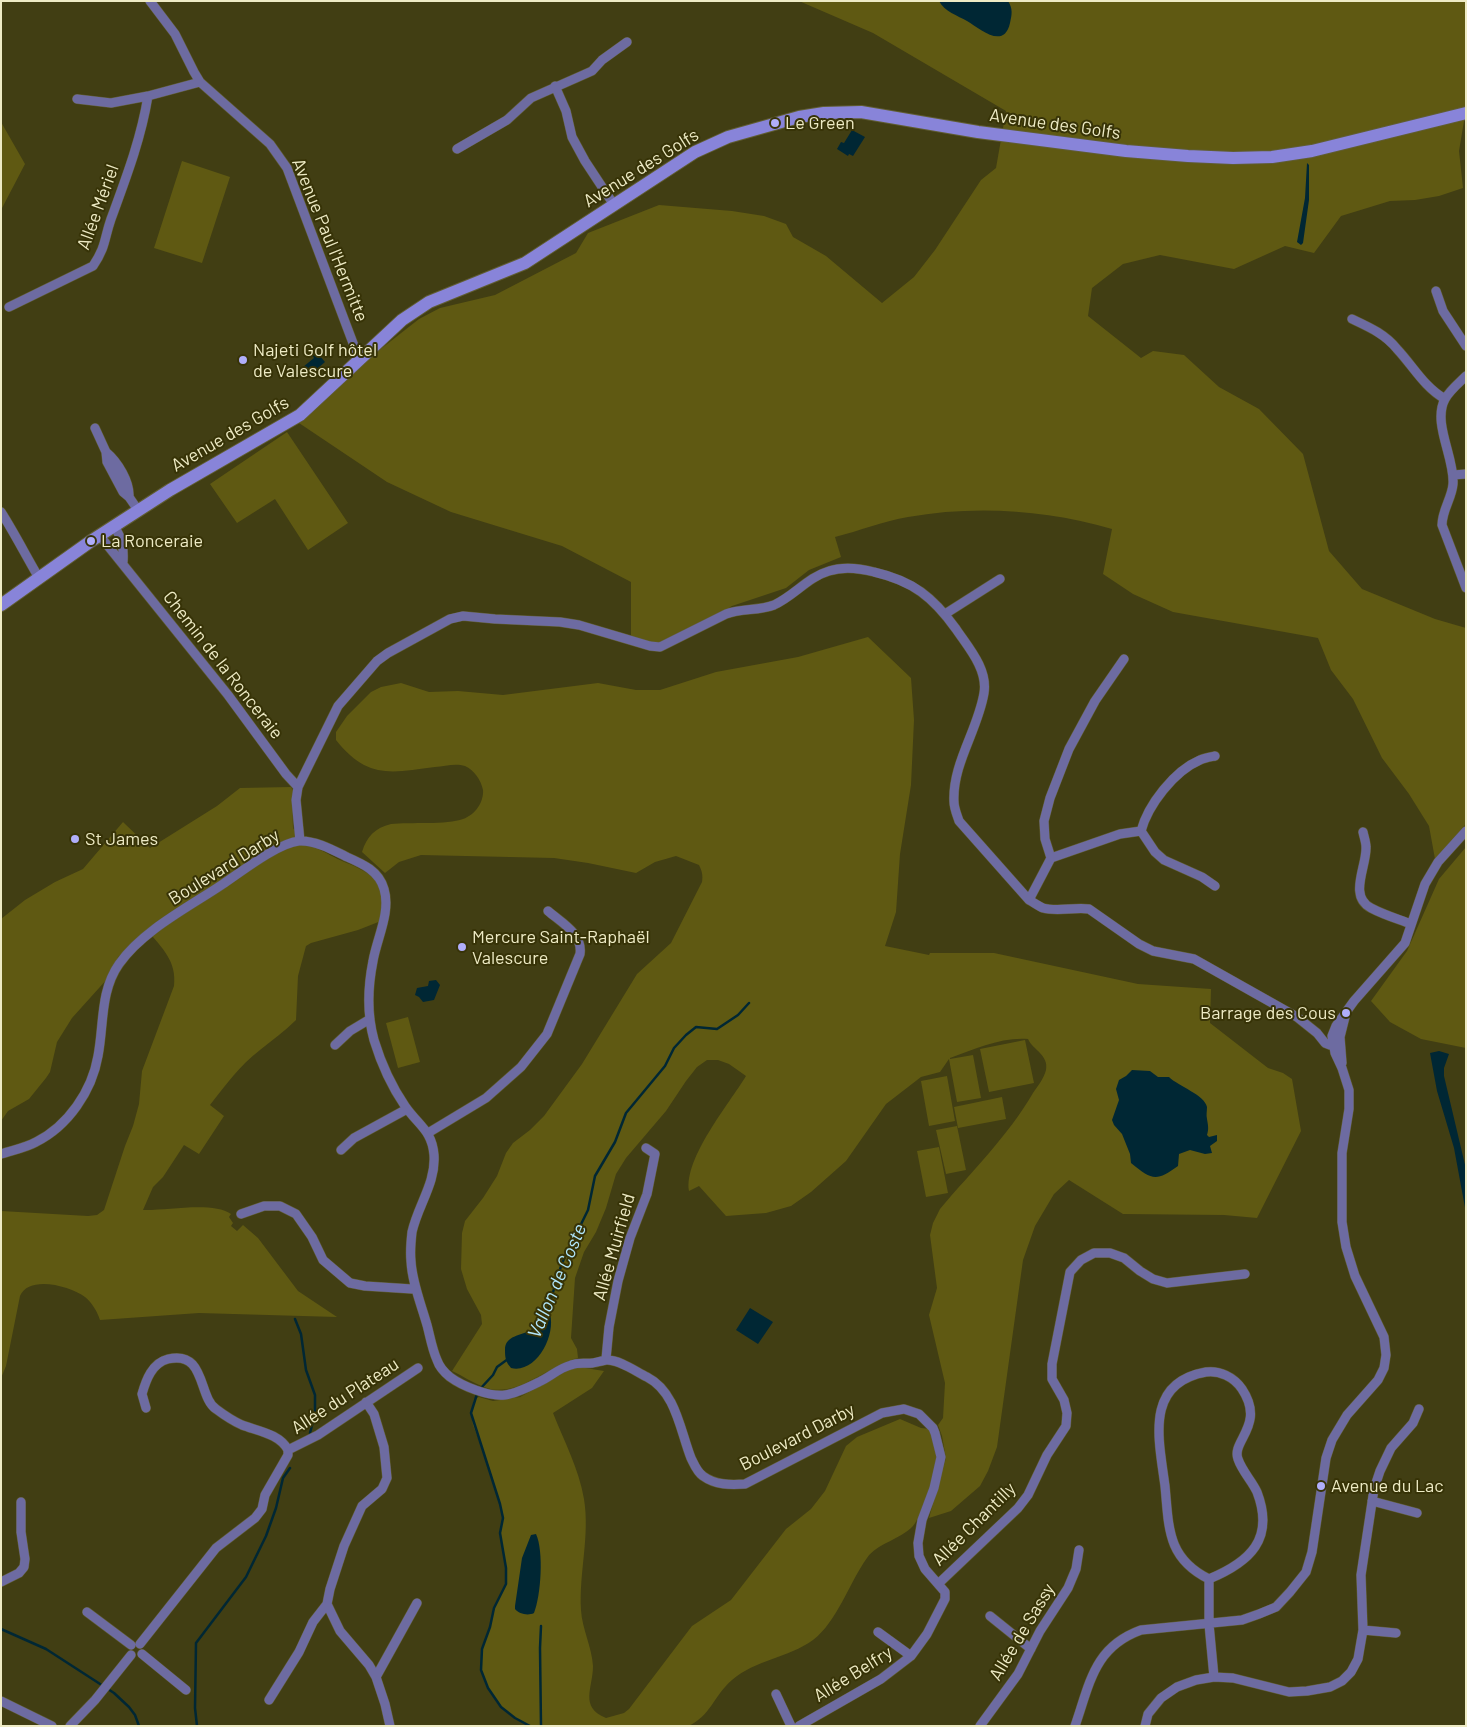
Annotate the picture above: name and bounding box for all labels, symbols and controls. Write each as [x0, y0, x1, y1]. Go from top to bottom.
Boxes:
street label: Avenue des Golfs [988, 104, 1122, 144]
place label: Le Green [785, 112, 855, 134]
marker: Le Green [769, 117, 781, 129]
street label: Avenue des Golfs [579, 124, 703, 212]
street label: Avenue Paul l'Hermitte [287, 155, 373, 325]
street label: Allée Mériel [73, 161, 123, 253]
place label: Najeti Golf hôtel de Valescure [253, 339, 377, 382]
marker: Najeti Golf hôtel de Valescure [237, 354, 249, 366]
street label: Avenue des Golfs [167, 392, 293, 476]
place label: La Ronceraie [101, 530, 203, 552]
marker: La Ronceraie [85, 535, 97, 547]
street label: Chemin de la Ronceraie [158, 587, 288, 743]
street label: Boulevard Darby [165, 824, 283, 910]
place label: St James [85, 828, 158, 850]
marker: St James [69, 833, 81, 845]
place label: Mercure Saint-Raphaël Valescure [472, 926, 650, 969]
marker: Mercure Saint-Raphaël Valescure [456, 941, 468, 953]
place label: Barrage des Cous [1200, 1002, 1336, 1024]
marker: Barrage des Cous [1340, 1007, 1352, 1019]
street label: Allée Muirfield [588, 1191, 640, 1303]
water label: Vallon de Coste [523, 1220, 591, 1342]
street label: Allée du Plateau [287, 1353, 403, 1439]
street label: Boulevard Darby [736, 1399, 858, 1475]
place label: Avenue du Lac [1331, 1475, 1444, 1497]
street label: Allée Chantilly [928, 1478, 1020, 1570]
marker: Avenue du Lac [1315, 1480, 1327, 1492]
street label: Allée de Sassy [985, 1580, 1059, 1684]
street label: Allée Belfry [810, 1641, 896, 1707]

